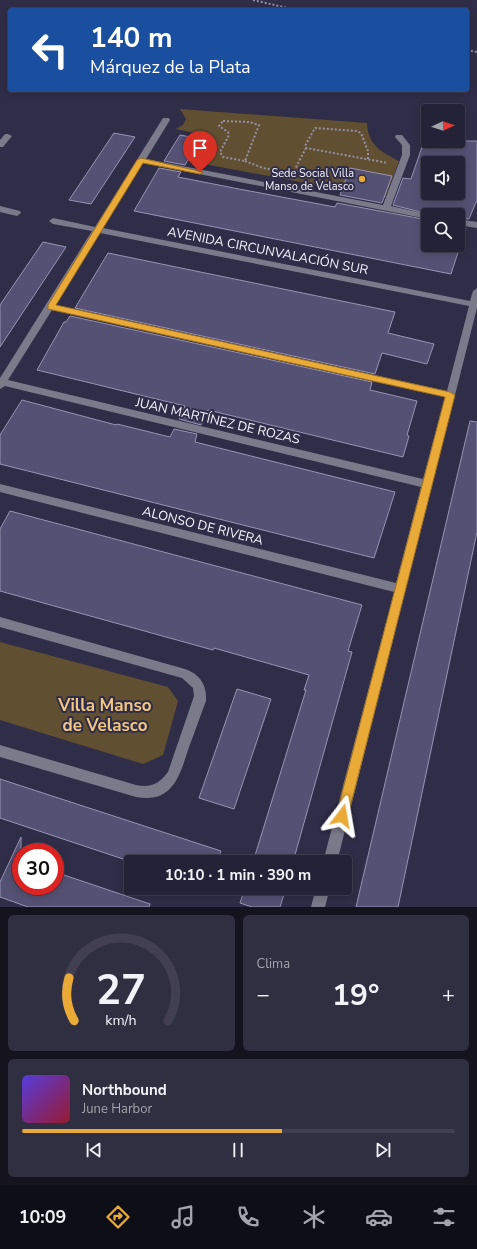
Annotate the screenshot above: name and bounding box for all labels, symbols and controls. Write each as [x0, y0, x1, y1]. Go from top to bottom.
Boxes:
text: 140 m [90, 19, 173, 57]
icon: left [24, 24, 76, 76]
text: Márquez de la Plata [90, 55, 251, 79]
north arrow [421, 104, 465, 148]
map controls [421, 104, 465, 252]
pin [183, 131, 217, 172]
icon: arrive [189, 137, 211, 159]
button: sound [421, 156, 465, 200]
place label: Sede Social Villa Manso de Velasco [265, 166, 354, 194]
marker: Sede Social Villa Manso de Velasco [357, 174, 367, 184]
button: search [421, 208, 465, 252]
street label: AVENIDA CIRCUNVALACIÓN SUR [166, 222, 370, 279]
street label: JUAN MARTÍNEZ DE ROZAS [133, 392, 302, 449]
street label: ALONSO DE RIVERA [140, 502, 266, 550]
district label: Villa Manso de Velasco [57, 694, 152, 737]
position arrow [321, 795, 363, 837]
speed limit sign: 30 [12, 843, 64, 895]
text: 10:10 · 1 min · 390 m [165, 865, 311, 885]
text: Clima [257, 955, 290, 973]
text: 27 [96, 962, 146, 1019]
text: 19° [332, 975, 379, 1016]
text: − [257, 980, 270, 1010]
text: + [442, 980, 455, 1010]
text: km/h [106, 1011, 137, 1030]
text: Northbound [82, 1080, 167, 1100]
text: June Harbor [82, 1100, 152, 1118]
icon: previous [83, 1139, 105, 1161]
icon: pause [227, 1139, 249, 1161]
icon: next [372, 1139, 394, 1161]
icon: directions [104, 1203, 132, 1231]
icon: music [169, 1203, 197, 1231]
icon: phone [234, 1203, 262, 1231]
icon: climate [300, 1203, 328, 1231]
icon: car [365, 1203, 393, 1231]
icon: filters [430, 1203, 458, 1231]
text: 10:09 [19, 1205, 66, 1229]

